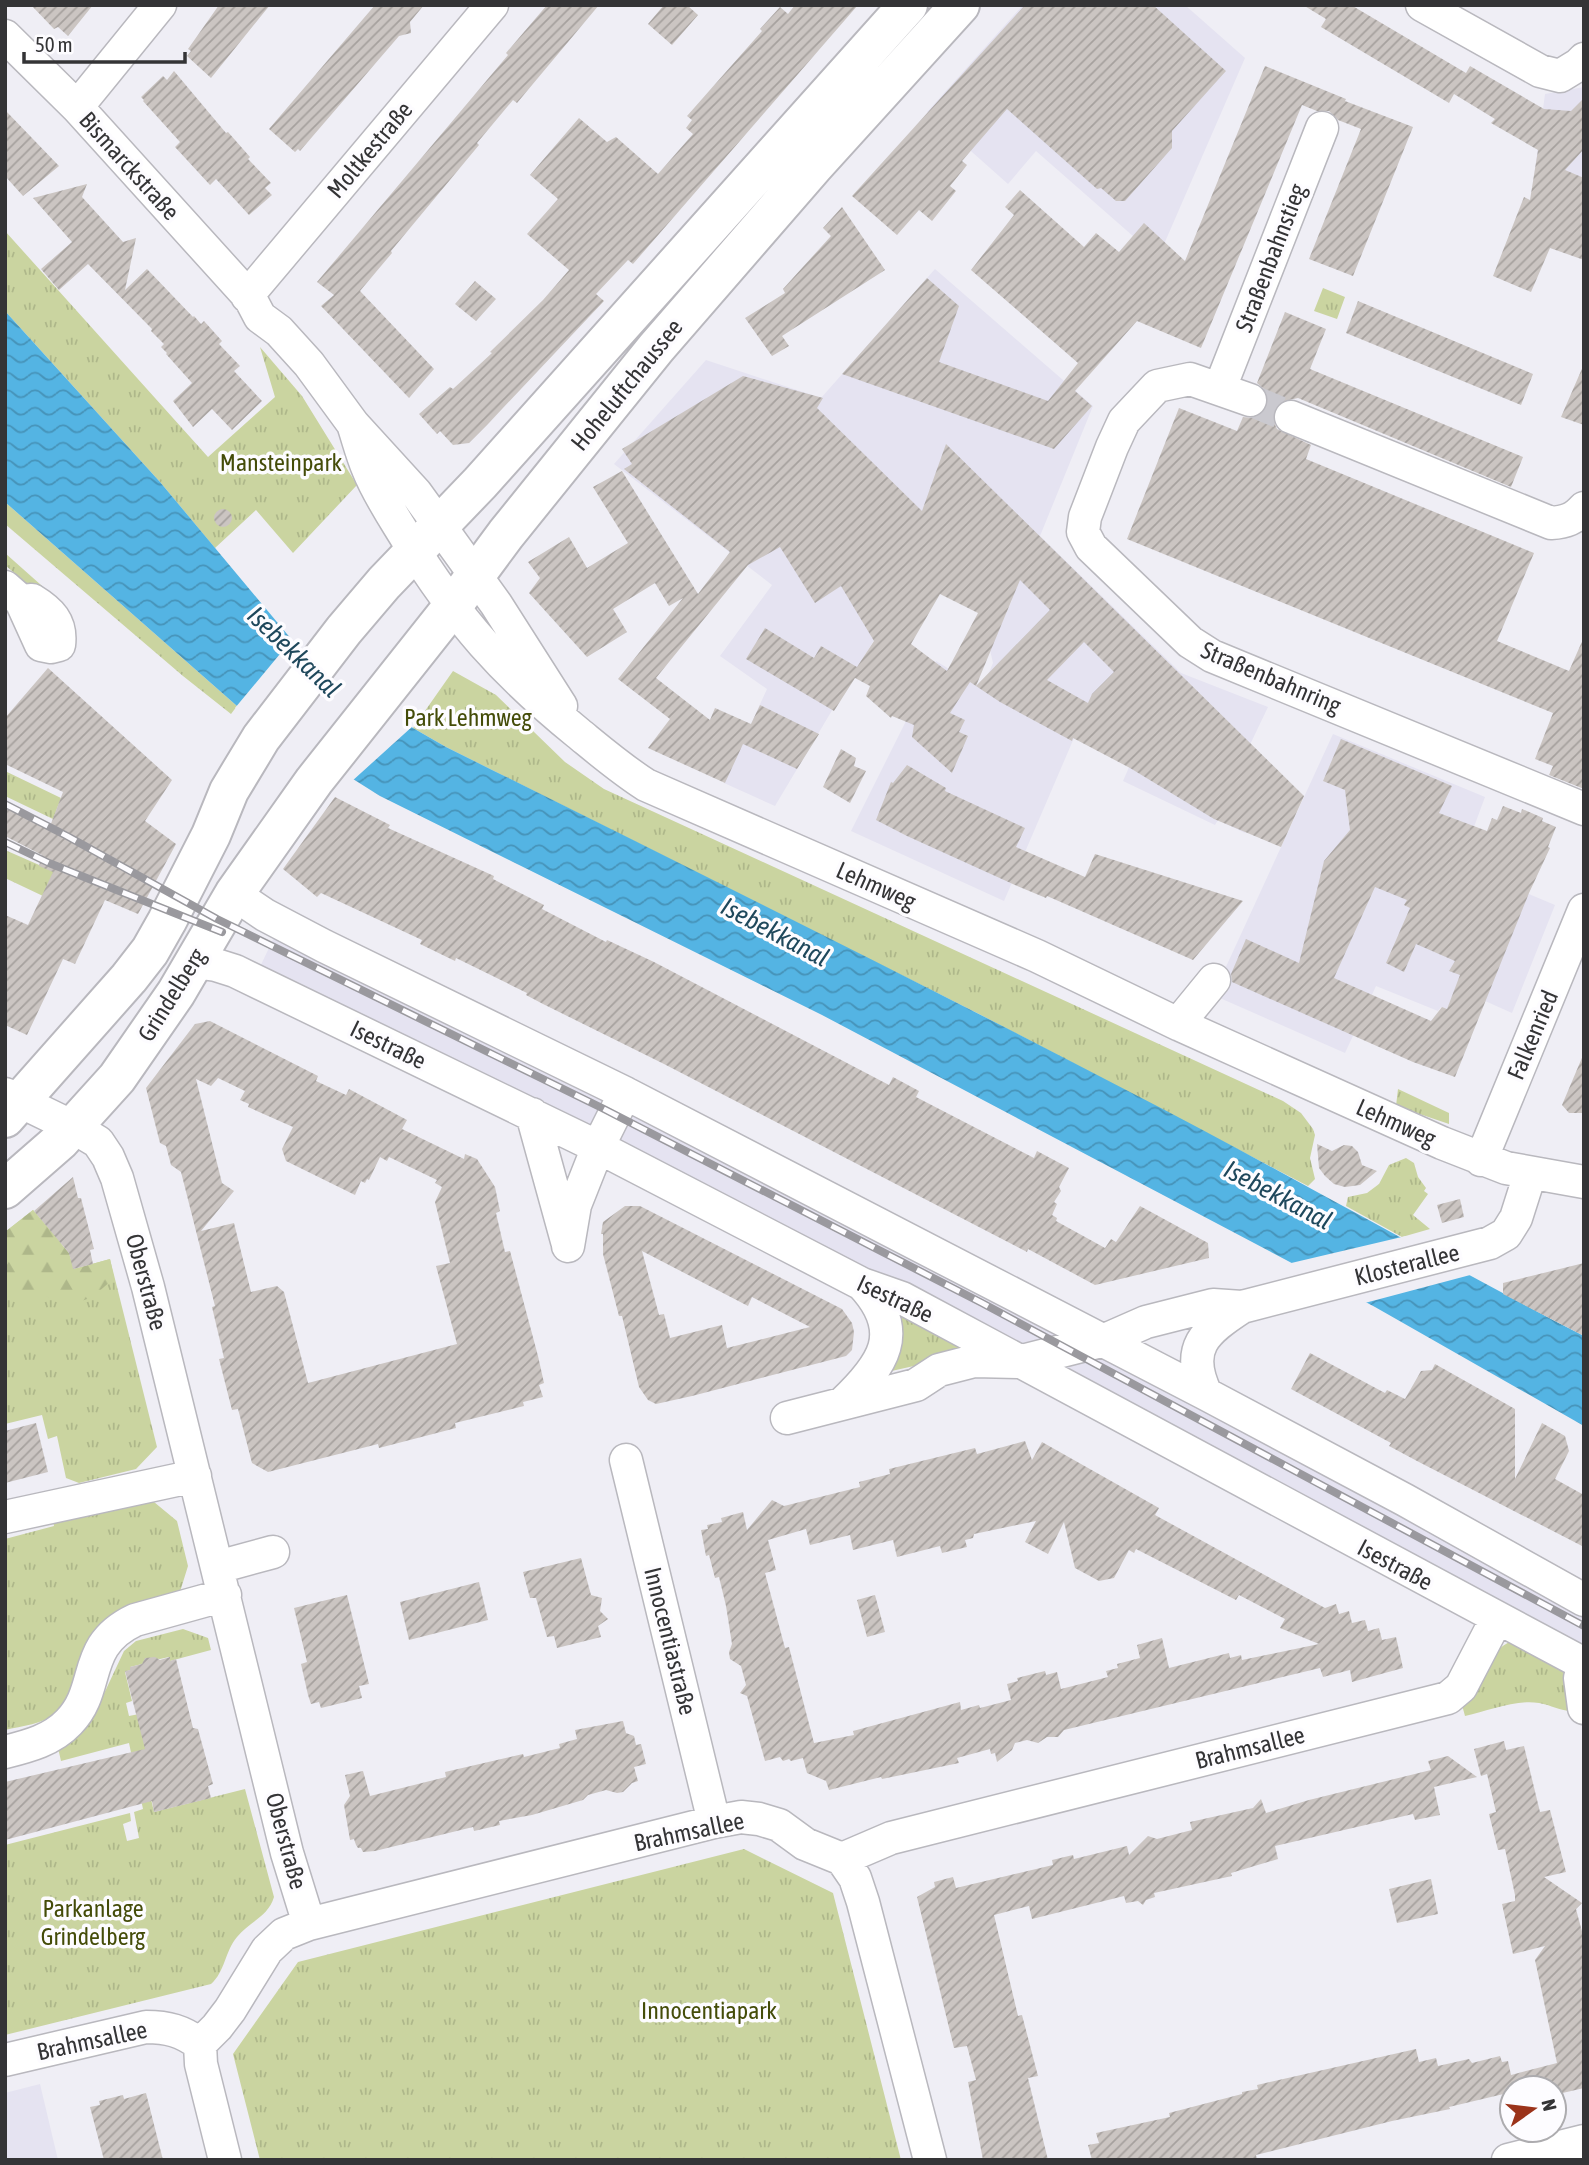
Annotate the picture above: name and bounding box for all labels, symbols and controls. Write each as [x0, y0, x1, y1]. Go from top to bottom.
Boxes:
scale bar [24, 21, 186, 65]
text: 50 m [35, 32, 73, 56]
street label: Moltkestraße [322, 96, 418, 203]
street label: Bismarckstraße [74, 106, 185, 225]
street label: Straßenbahnstieg [1230, 179, 1311, 336]
street label: Hoheluftchaussee [565, 314, 688, 456]
park label: Mansteinpark [220, 449, 343, 476]
water label: Isebekkanal [241, 600, 347, 704]
street label: Straßenbahnring [1197, 636, 1346, 719]
park label: Park Lehmweg [404, 704, 533, 731]
street label: Lehmweg [832, 856, 921, 915]
water label: Isebekkanal [716, 891, 834, 973]
street label: Grindelberg [132, 943, 211, 1046]
street label: Falkenried [1502, 986, 1563, 1083]
street label: Isestraße [346, 1015, 430, 1074]
street label: Lehmweg [1352, 1093, 1441, 1152]
water label: Isebekkanal [1219, 1154, 1337, 1236]
street label: Oberstraße [121, 1231, 172, 1333]
street label: Klosterallee [1352, 1238, 1462, 1291]
street label: Isestraße [853, 1269, 938, 1328]
street label: Isestraße [1353, 1534, 1437, 1595]
street label: Innocentiastraße [639, 1564, 702, 1717]
street label: Brahmsallee [1192, 1721, 1307, 1774]
street label: Oberstraße [261, 1790, 312, 1892]
street label: Brahmsallee [631, 1807, 746, 1856]
park label: Parkanlage Grindelberg [41, 1895, 146, 1950]
park label: Innocentiapark [641, 1997, 777, 2024]
street label: Brahmsallee [34, 2016, 149, 2065]
north arrow [1498, 2074, 1568, 2144]
text: N [1537, 2097, 1562, 2113]

